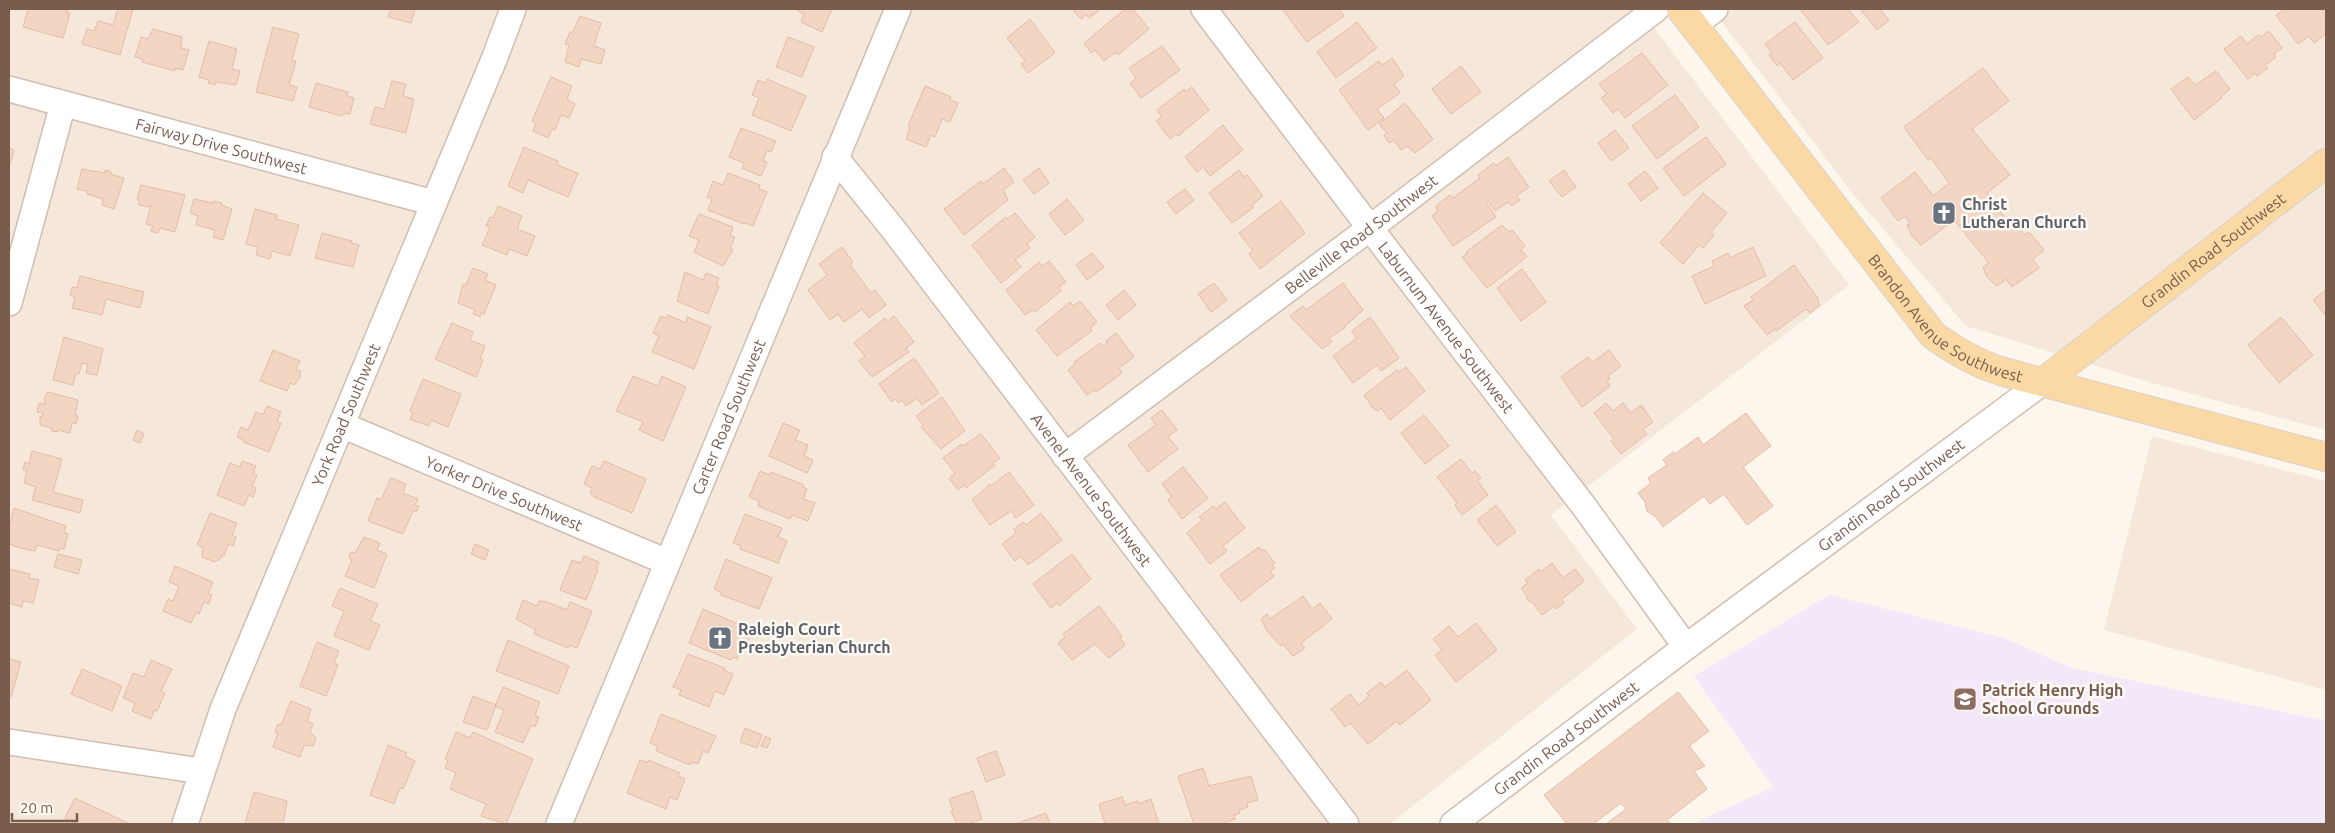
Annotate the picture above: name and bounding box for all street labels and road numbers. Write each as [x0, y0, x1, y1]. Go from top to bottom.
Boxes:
street label: Fairway Drive Southwest [134, 114, 310, 178]
street label: Belleville Road Southwest [1281, 170, 1441, 297]
street label: Grandin Road Southwest [2137, 189, 2289, 312]
street label: Laburnum Avenue Southwest [1375, 238, 1518, 417]
street label: Brandon Avenue Southwest [1865, 250, 2026, 386]
street label: Carter Road Southwest [688, 336, 769, 497]
street label: York Road Southwest [308, 340, 384, 489]
street label: Avenel Avenue Southwest [1028, 410, 1156, 570]
street label: Grandin Road Southwest [1814, 434, 1968, 555]
street label: Yorker Drive Southwest [423, 452, 586, 535]
street label: Grandin Road Southwest [1490, 677, 1643, 799]

